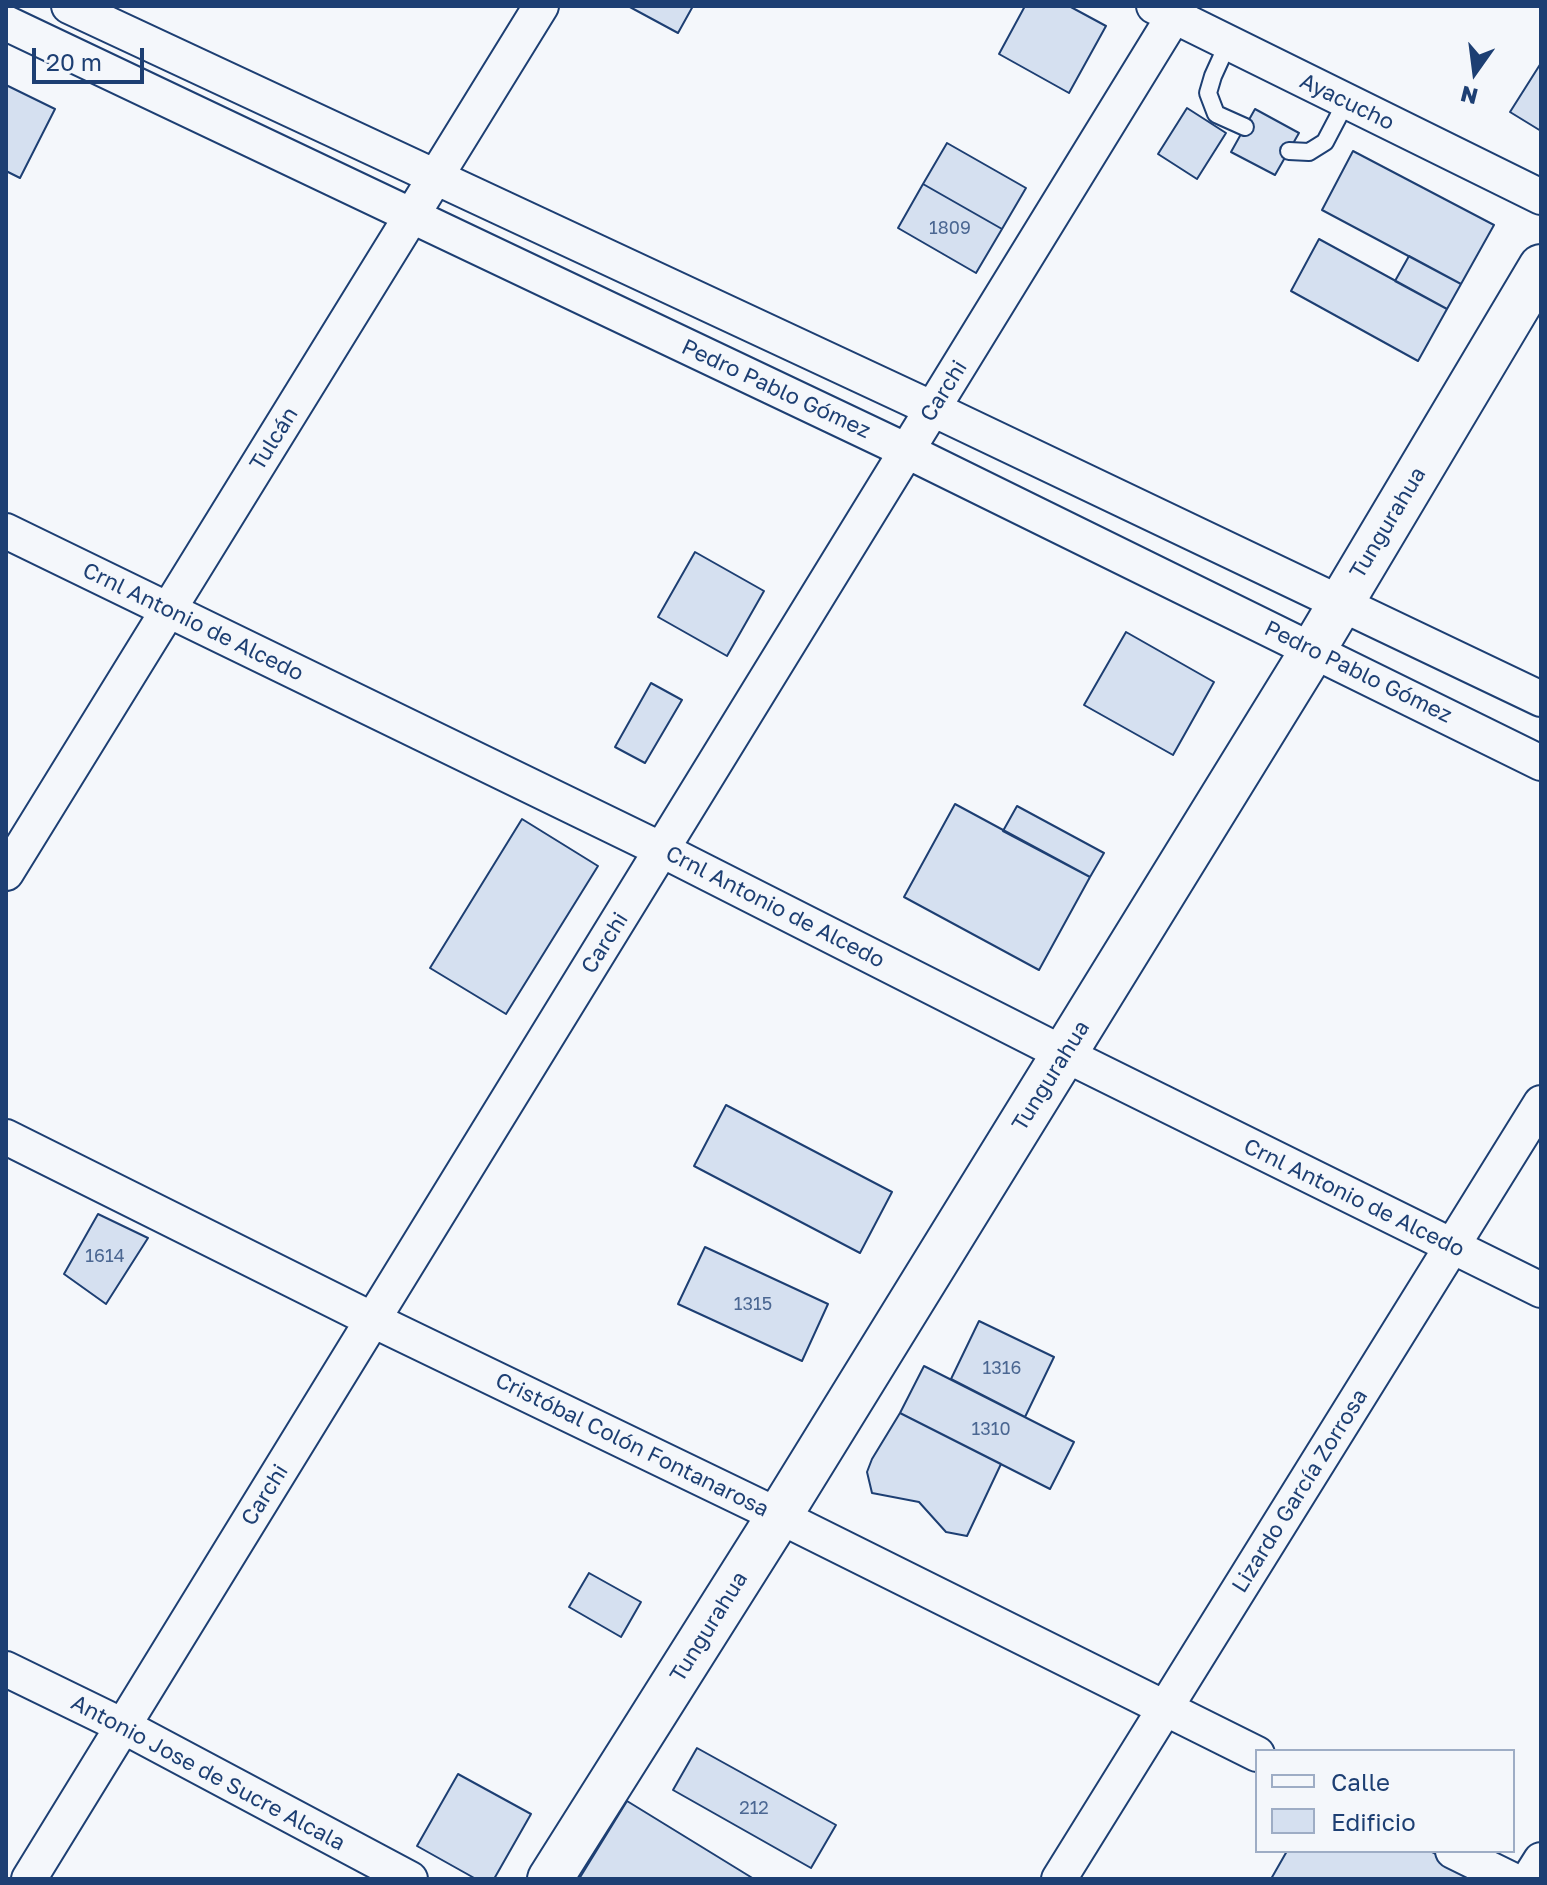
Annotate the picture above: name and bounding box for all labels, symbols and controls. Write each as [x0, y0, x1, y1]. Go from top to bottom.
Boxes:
scale bar [36, 32, 148, 82]
north arrow [1435, 32, 1515, 112]
text: 20 m [46, 47, 102, 76]
street label: Ayacucho [1296, 68, 1398, 136]
text: N [1458, 81, 1480, 111]
house number: 1809 [929, 217, 971, 239]
street label: Pedro Pablo Gómez [677, 334, 875, 444]
street label: Carchi [915, 356, 973, 426]
street label: Tulcán [244, 402, 304, 476]
street label: Tungurahua [1344, 462, 1432, 584]
street label: Crnl Antonio de Alcedo [78, 557, 308, 687]
street label: Pedro Pablo Gómez [1260, 615, 1456, 729]
street label: Crnl Antonio de Alcedo [661, 840, 889, 974]
street label: Carchi [576, 908, 634, 978]
street label: Tungurahua [1007, 1016, 1095, 1136]
street label: Crnl Antonio de Alcedo [1239, 1133, 1469, 1263]
house number: 1614 [85, 1245, 125, 1267]
house number: 1315 [734, 1293, 772, 1315]
house number: 1316 [983, 1357, 1021, 1379]
street label: Cristóbal Colón Fontanarosa [491, 1367, 773, 1523]
street label: Lizardo García Zorrosa [1227, 1384, 1373, 1598]
house number: 1310 [971, 1418, 1011, 1440]
street label: Carchi [236, 1460, 294, 1530]
street label: Tungurahua [665, 1567, 753, 1687]
street label: Antonio Jose de Sucre Alcala [67, 1689, 349, 1857]
legend [1255, 1749, 1515, 1853]
text: Calle [1331, 1767, 1390, 1796]
house number: 212 [739, 1797, 769, 1819]
text: Edificio [1331, 1807, 1416, 1836]

